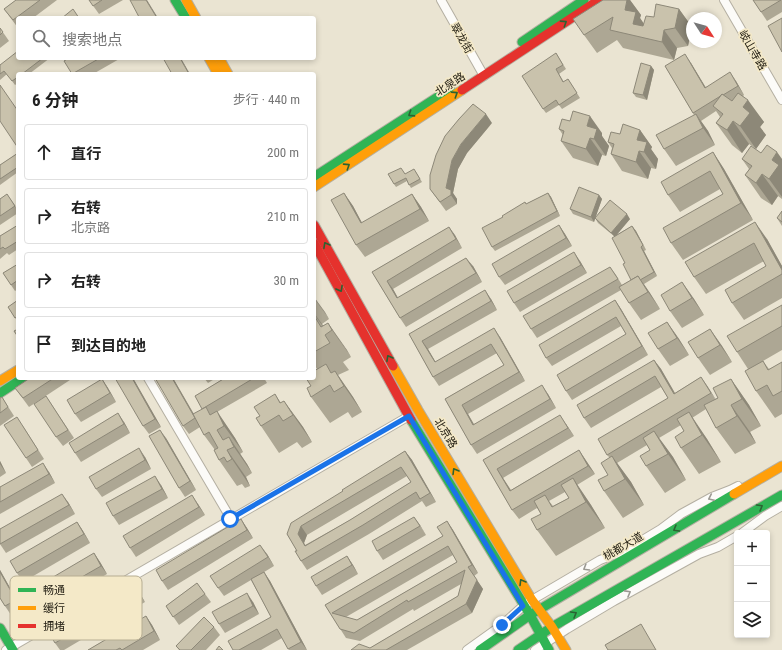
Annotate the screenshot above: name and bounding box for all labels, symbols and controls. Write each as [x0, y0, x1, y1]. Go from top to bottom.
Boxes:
north arrow [686, 12, 722, 48]
search box [16, 16, 316, 60]
one-way arrow [560, 20, 567, 28]
street label: 翠龙街 [448, 21, 475, 56]
icon: search [30, 27, 52, 49]
street label: 岐山寺路 [736, 28, 769, 73]
text: 搜索地点 [62, 31, 122, 49]
street label: 北泉路 [433, 70, 468, 99]
text: 6 分钟 [32, 90, 79, 110]
text: 步行 · 440 m [233, 92, 300, 107]
one-way arrow [451, 92, 458, 99]
one-way arrow [409, 109, 416, 116]
icon: ahead [33, 141, 55, 163]
text: 直行 [71, 145, 101, 163]
text: 200 m [267, 145, 299, 160]
one-way arrow [342, 164, 349, 171]
text: 右转 [71, 199, 101, 217]
icon: right [33, 205, 55, 227]
text: 210 m [267, 209, 299, 224]
text: 北京路 [71, 220, 110, 235]
one-way arrow [323, 242, 330, 249]
icon: right [33, 269, 55, 291]
text: 右转 [71, 273, 101, 291]
text: 30 m [273, 273, 299, 288]
one-way arrow [335, 285, 342, 292]
icon: arrive [33, 333, 55, 355]
text: 到达目的地 [71, 337, 146, 355]
one-way arrow [387, 355, 394, 363]
street label: 北京路 [432, 416, 460, 451]
one-way arrow [452, 468, 459, 475]
one-way arrow [707, 493, 715, 501]
one-way arrow [756, 505, 763, 512]
route start [221, 510, 239, 528]
one-way arrow [673, 524, 680, 531]
street label: 桃都大道 [601, 530, 646, 563]
map controls [734, 530, 770, 638]
button: + [734, 530, 770, 566]
one-way arrow [583, 564, 590, 571]
button: − [734, 566, 770, 602]
legend [10, 576, 142, 640]
one-way arrow [519, 579, 526, 586]
text: 畅通 [43, 584, 65, 597]
one-way arrow [624, 591, 631, 598]
text: 缓行 [43, 602, 65, 615]
button: layers [734, 602, 770, 638]
one-way arrow [570, 611, 577, 618]
route end [493, 616, 511, 634]
text: 拥堵 [43, 620, 65, 633]

